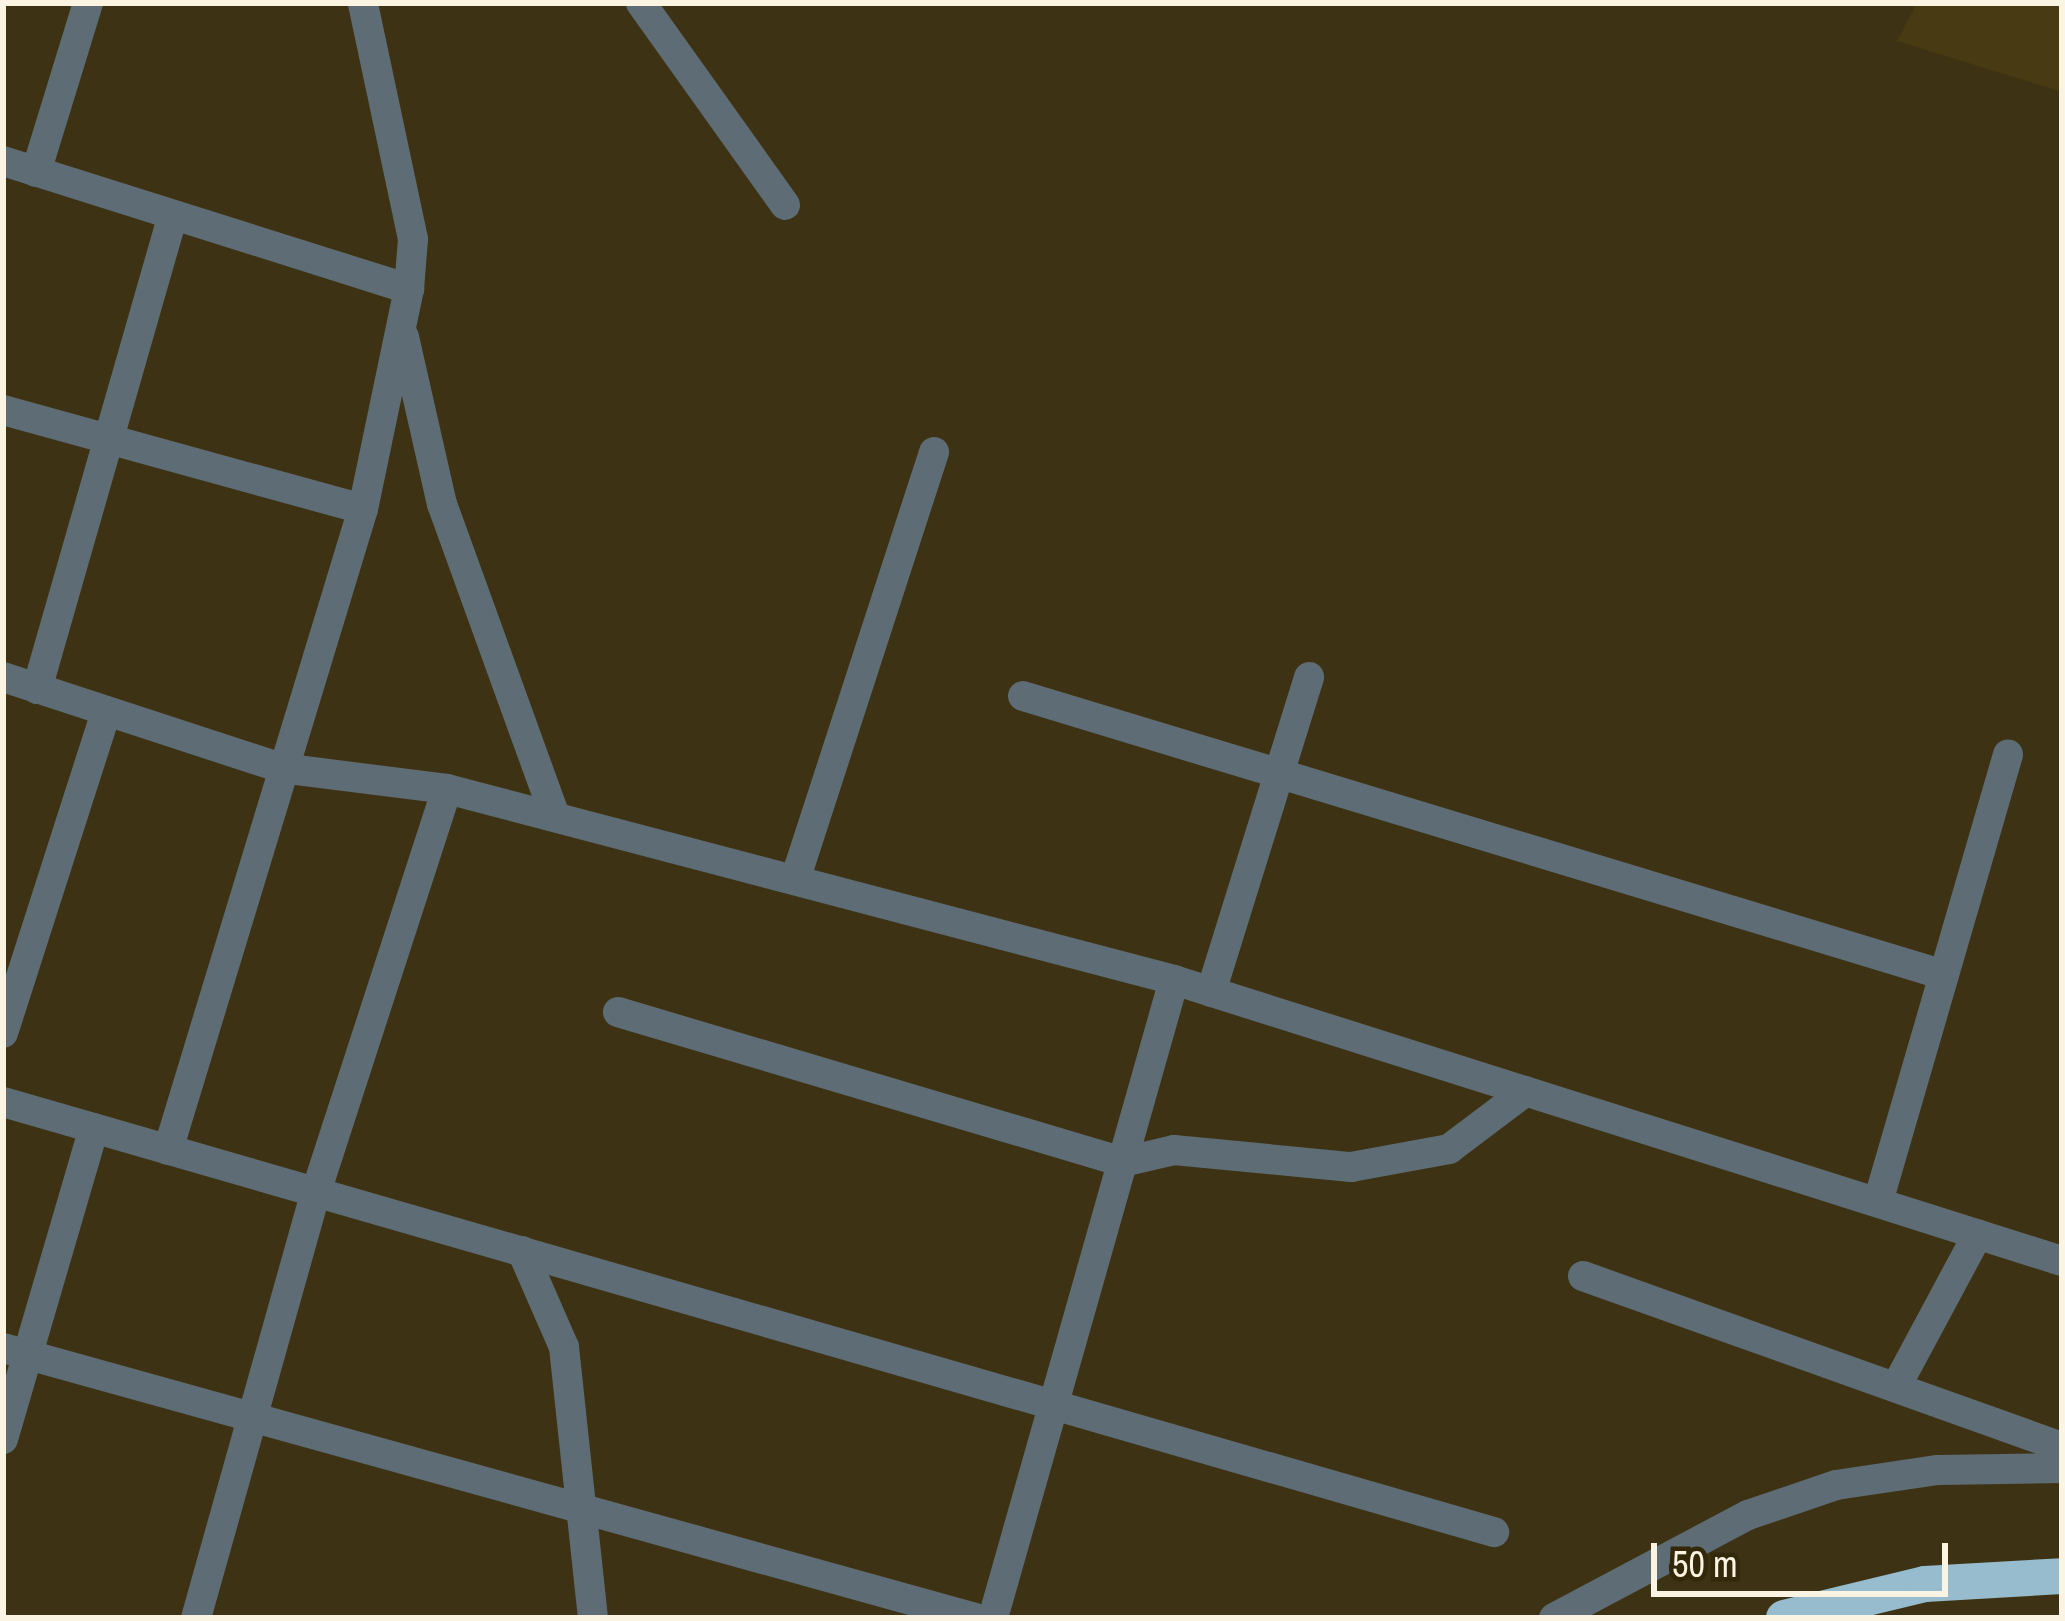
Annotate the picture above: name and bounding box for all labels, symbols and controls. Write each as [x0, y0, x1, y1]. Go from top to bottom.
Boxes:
scale bar [1657, 1519, 1954, 1593]
text: 50 m [1672, 1540, 1738, 1588]

